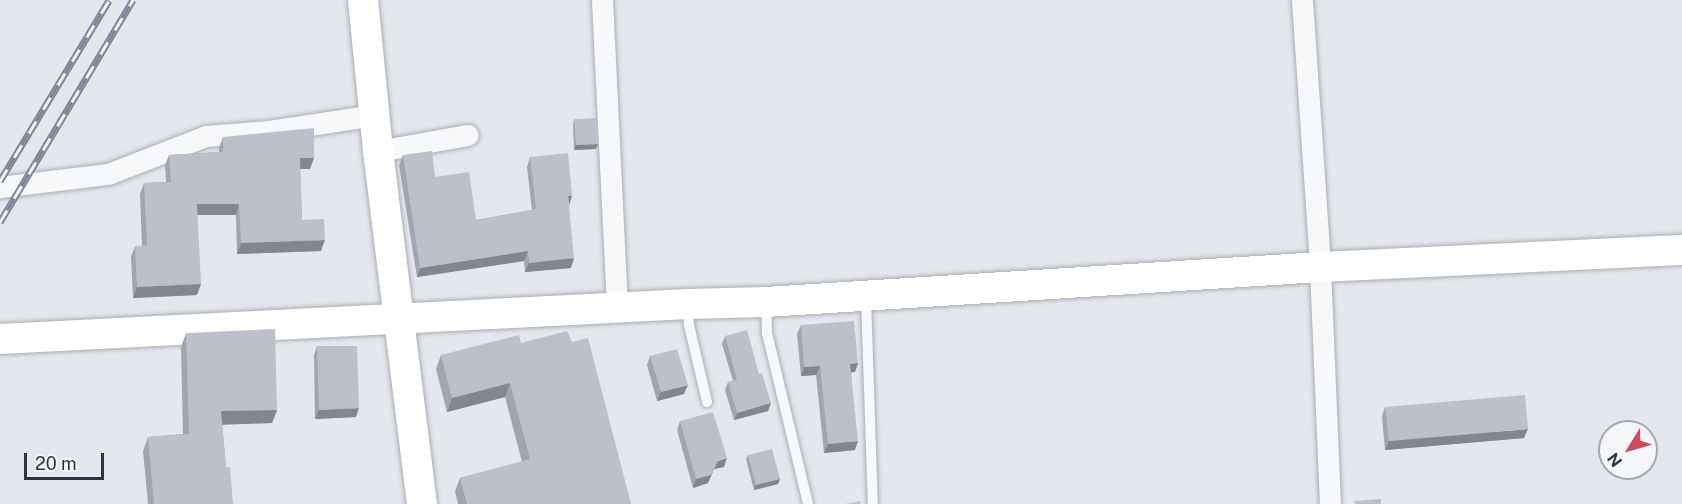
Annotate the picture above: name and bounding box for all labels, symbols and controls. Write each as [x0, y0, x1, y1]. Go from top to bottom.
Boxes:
north arrow [1598, 420, 1658, 480]
scale bar [27, 441, 106, 479]
text: N [1603, 449, 1626, 471]
text: 20 m [35, 453, 77, 474]

